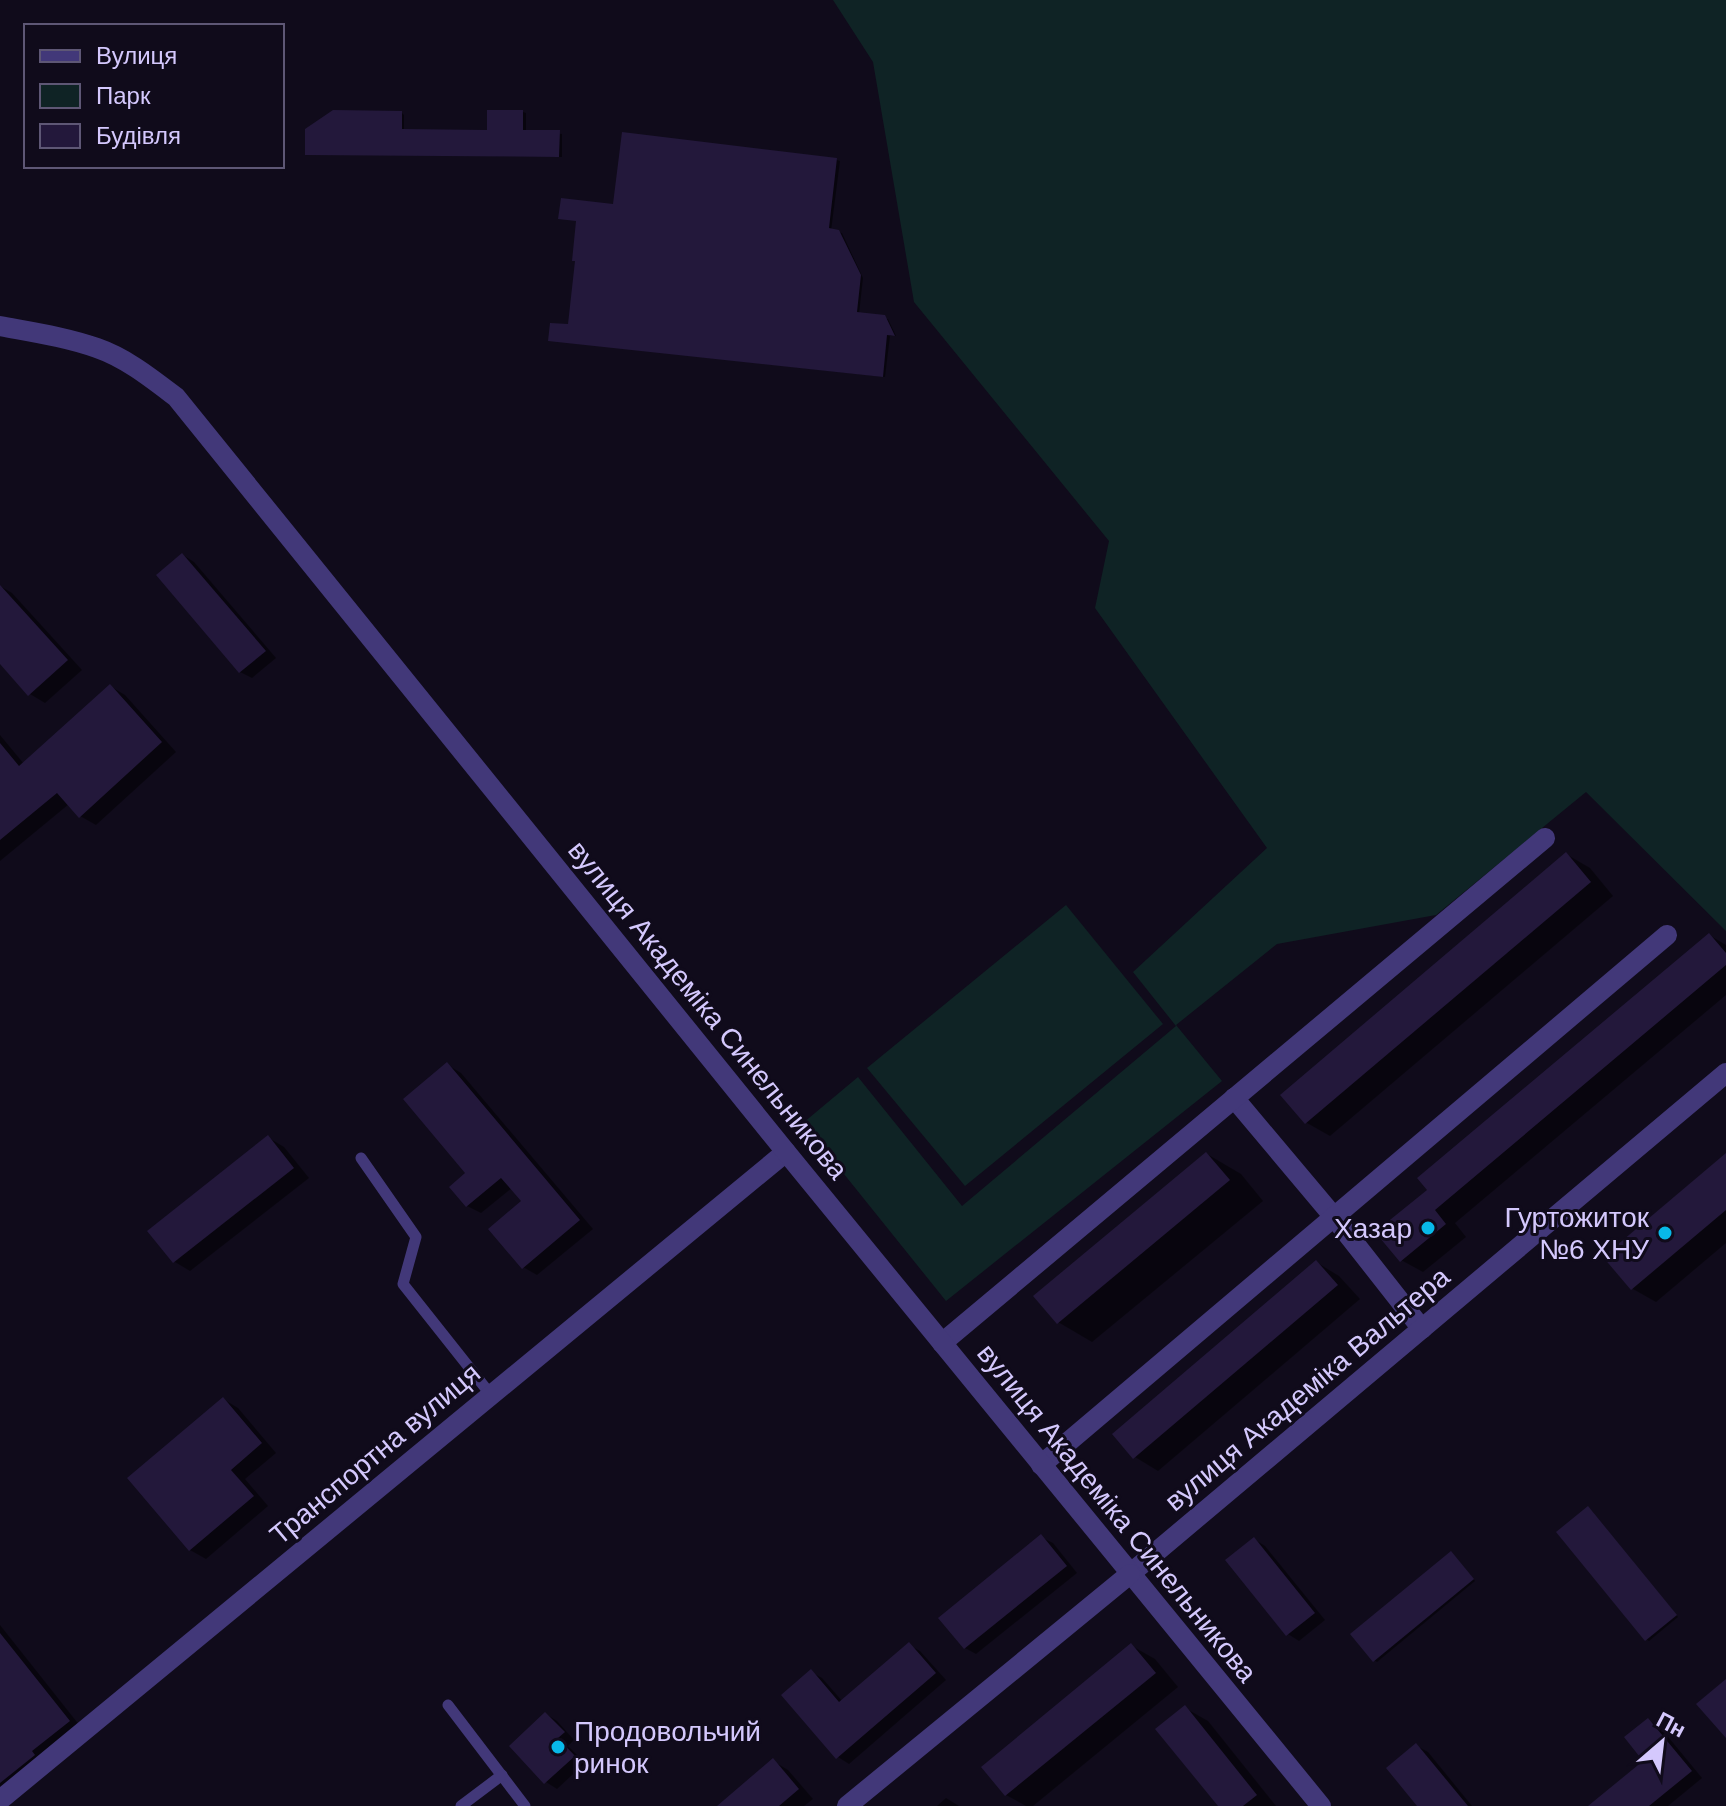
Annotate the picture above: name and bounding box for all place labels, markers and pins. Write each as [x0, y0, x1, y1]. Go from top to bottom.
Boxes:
place label: Гуртожиток №6 ХНУ [1505, 1202, 1650, 1265]
place label: Хазар [1334, 1213, 1412, 1244]
marker: Хазар [1419, 1219, 1437, 1237]
marker: Гуртожиток №6 ХНУ [1656, 1224, 1674, 1242]
place label: Продовольчий ринок [574, 1716, 761, 1779]
marker: Продовольчий ринок [549, 1738, 567, 1756]

